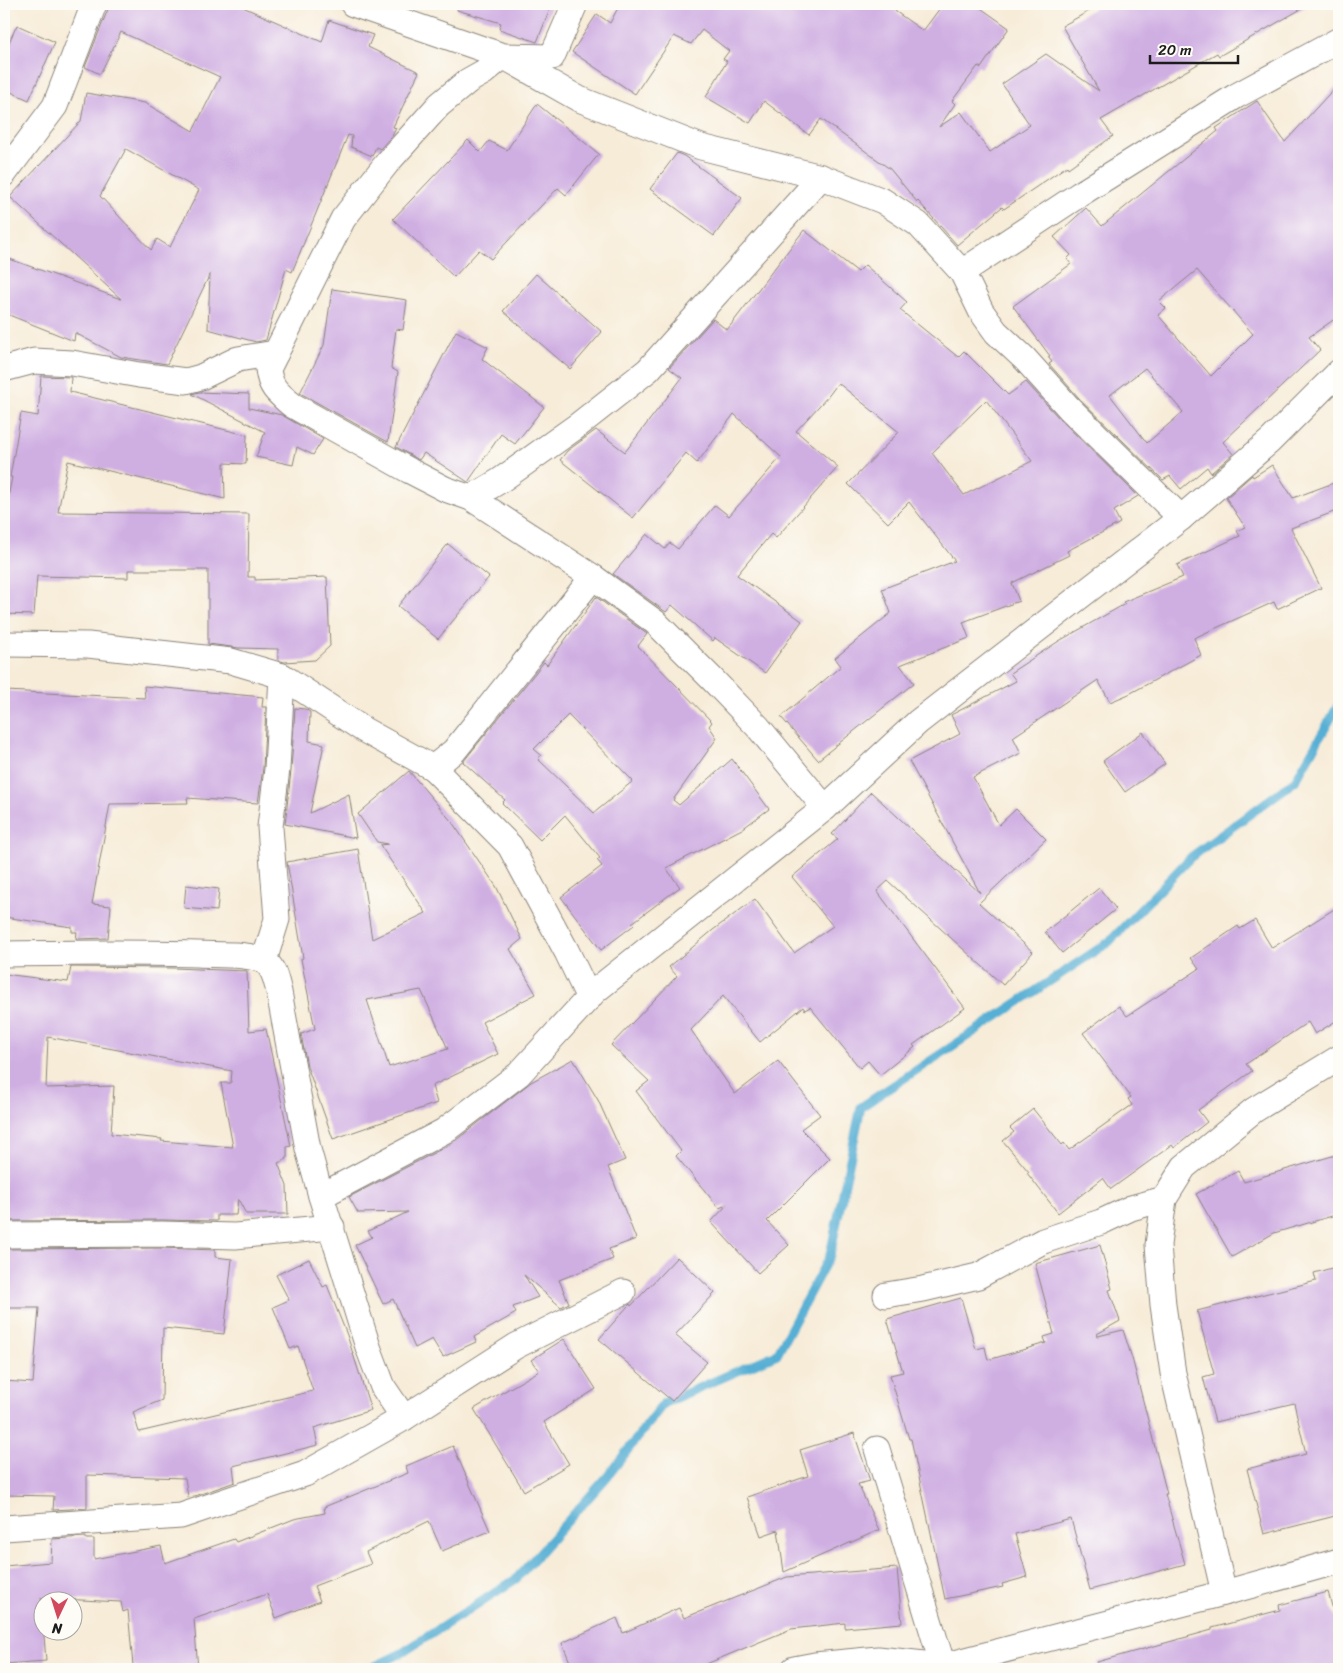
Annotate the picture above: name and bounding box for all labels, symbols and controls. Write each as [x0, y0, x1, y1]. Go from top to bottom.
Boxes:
scale bar [1150, 32, 1238, 64]
text: 20 m [1158, 37, 1192, 63]
north arrow [32, 1590, 82, 1640]
text: N [51, 1616, 64, 1641]

